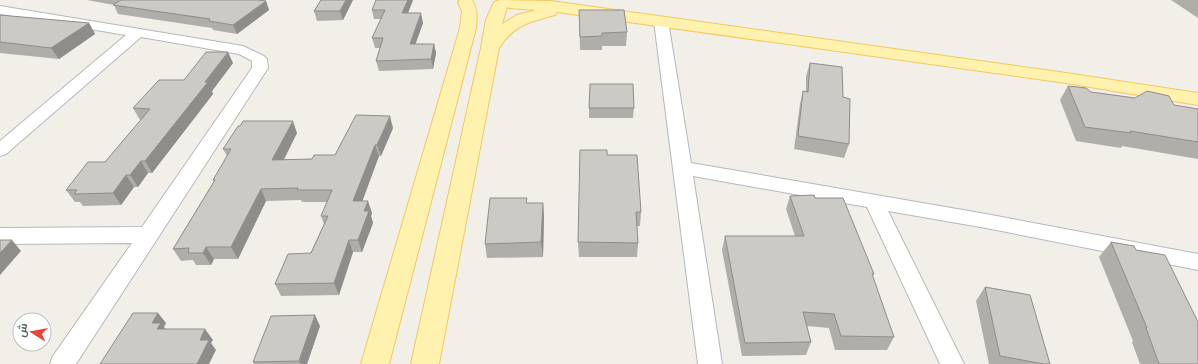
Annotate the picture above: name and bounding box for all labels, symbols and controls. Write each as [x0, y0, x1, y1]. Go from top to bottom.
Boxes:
north arrow [12, 312, 52, 352]
text: ش [13, 322, 30, 338]

